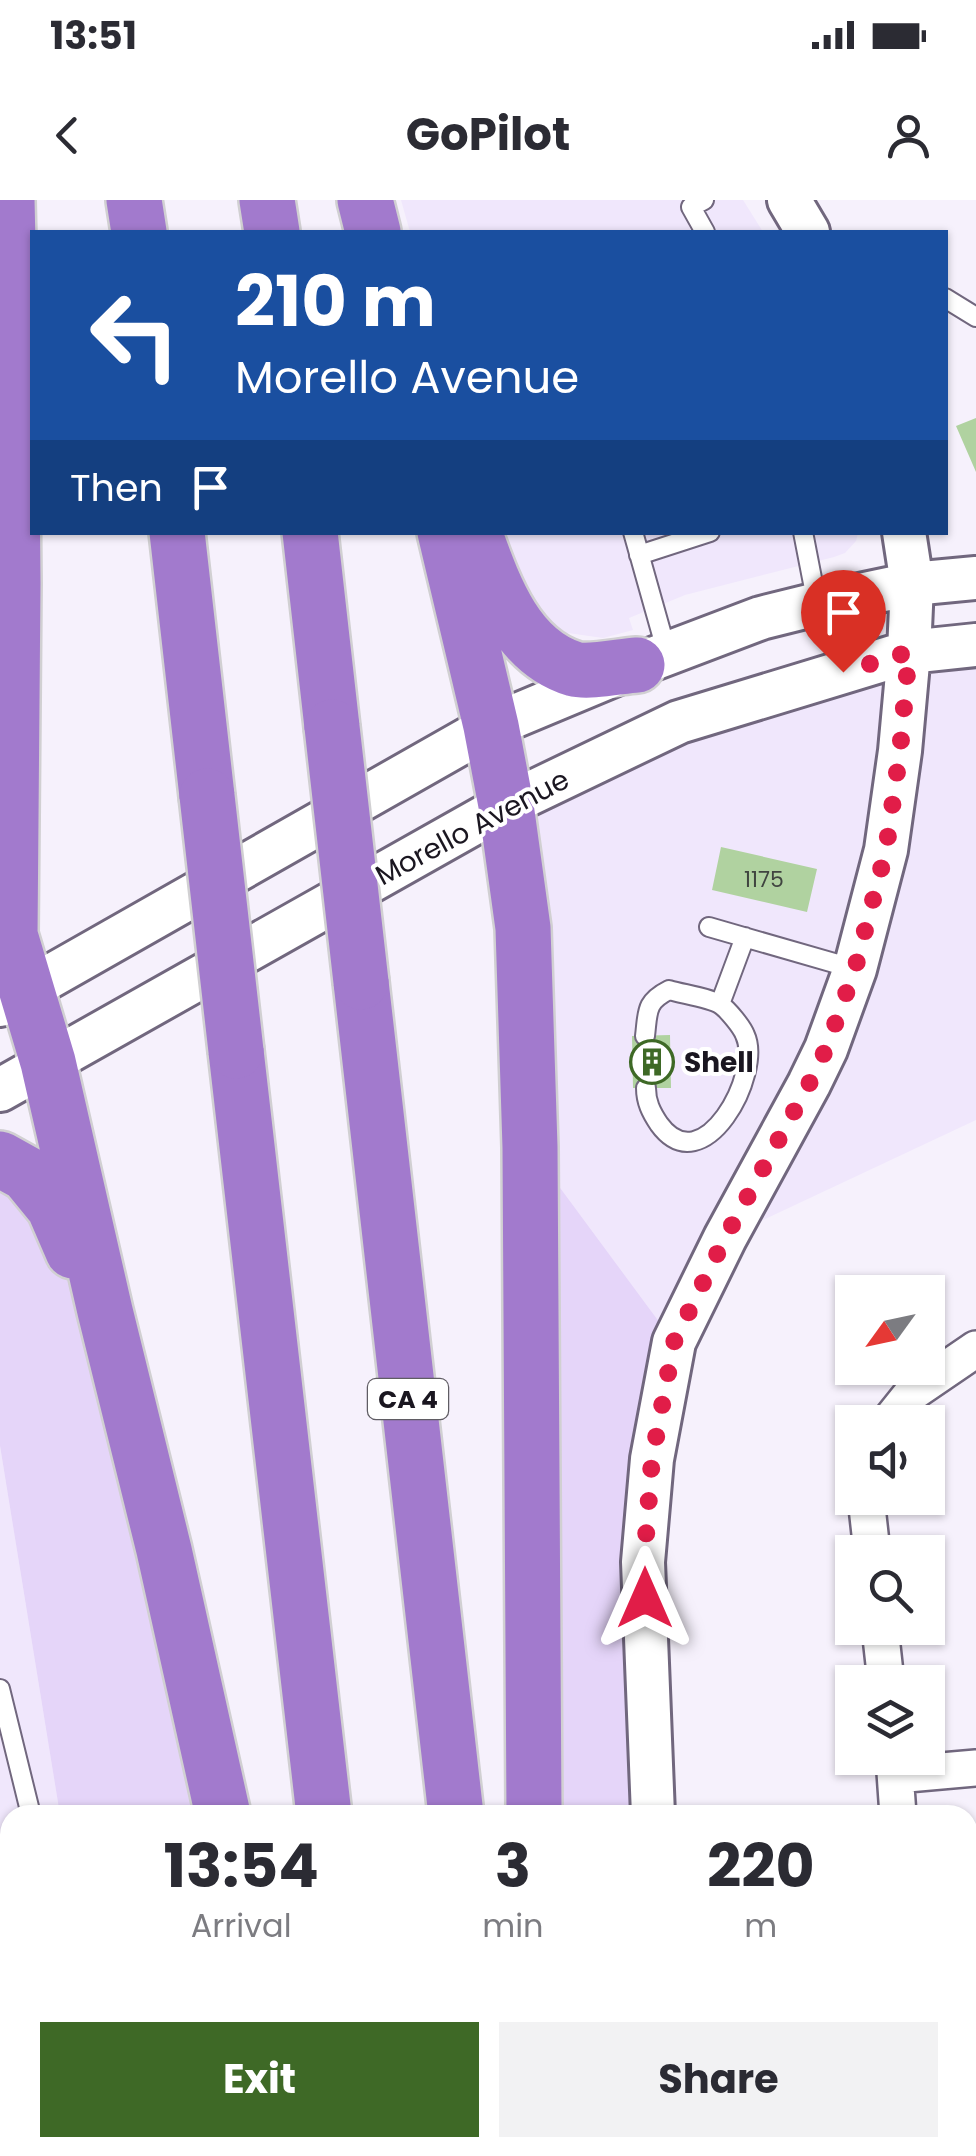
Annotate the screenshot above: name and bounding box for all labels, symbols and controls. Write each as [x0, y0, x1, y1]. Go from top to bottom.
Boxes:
text: 13:51 [50, 9, 137, 62]
text: GoPilot [406, 103, 570, 166]
icon: back [40, 108, 95, 163]
icon: person [881, 108, 936, 163]
text: 210 m [235, 252, 436, 351]
icon: left [70, 270, 200, 400]
text: Morello Avenue [235, 346, 579, 409]
icon: arrive [183, 460, 238, 515]
text: Then [70, 461, 163, 514]
pin [801, 570, 886, 673]
icon: arrive [816, 585, 871, 640]
street label: Morello Avenue [369, 760, 576, 895]
house number: 1175 [744, 864, 784, 895]
building icon: Shell [629, 1039, 675, 1085]
place label: Shell [684, 1043, 754, 1082]
north arrow [835, 1275, 945, 1385]
map controls [835, 1275, 945, 1775]
road number: CA 4 [368, 1379, 448, 1419]
button: sound [835, 1405, 945, 1515]
button: search [835, 1535, 945, 1645]
position arrow [593, 1546, 697, 1650]
button: layers [835, 1665, 945, 1775]
text: 13:54 [163, 1824, 319, 1908]
text: 3 [495, 1824, 531, 1908]
text: 220 [707, 1824, 815, 1908]
text: Arrival [191, 1903, 292, 1948]
text: min [482, 1903, 544, 1948]
text: m [744, 1903, 777, 1948]
button: Exit [40, 2022, 479, 2137]
button: Share [499, 2022, 938, 2137]

